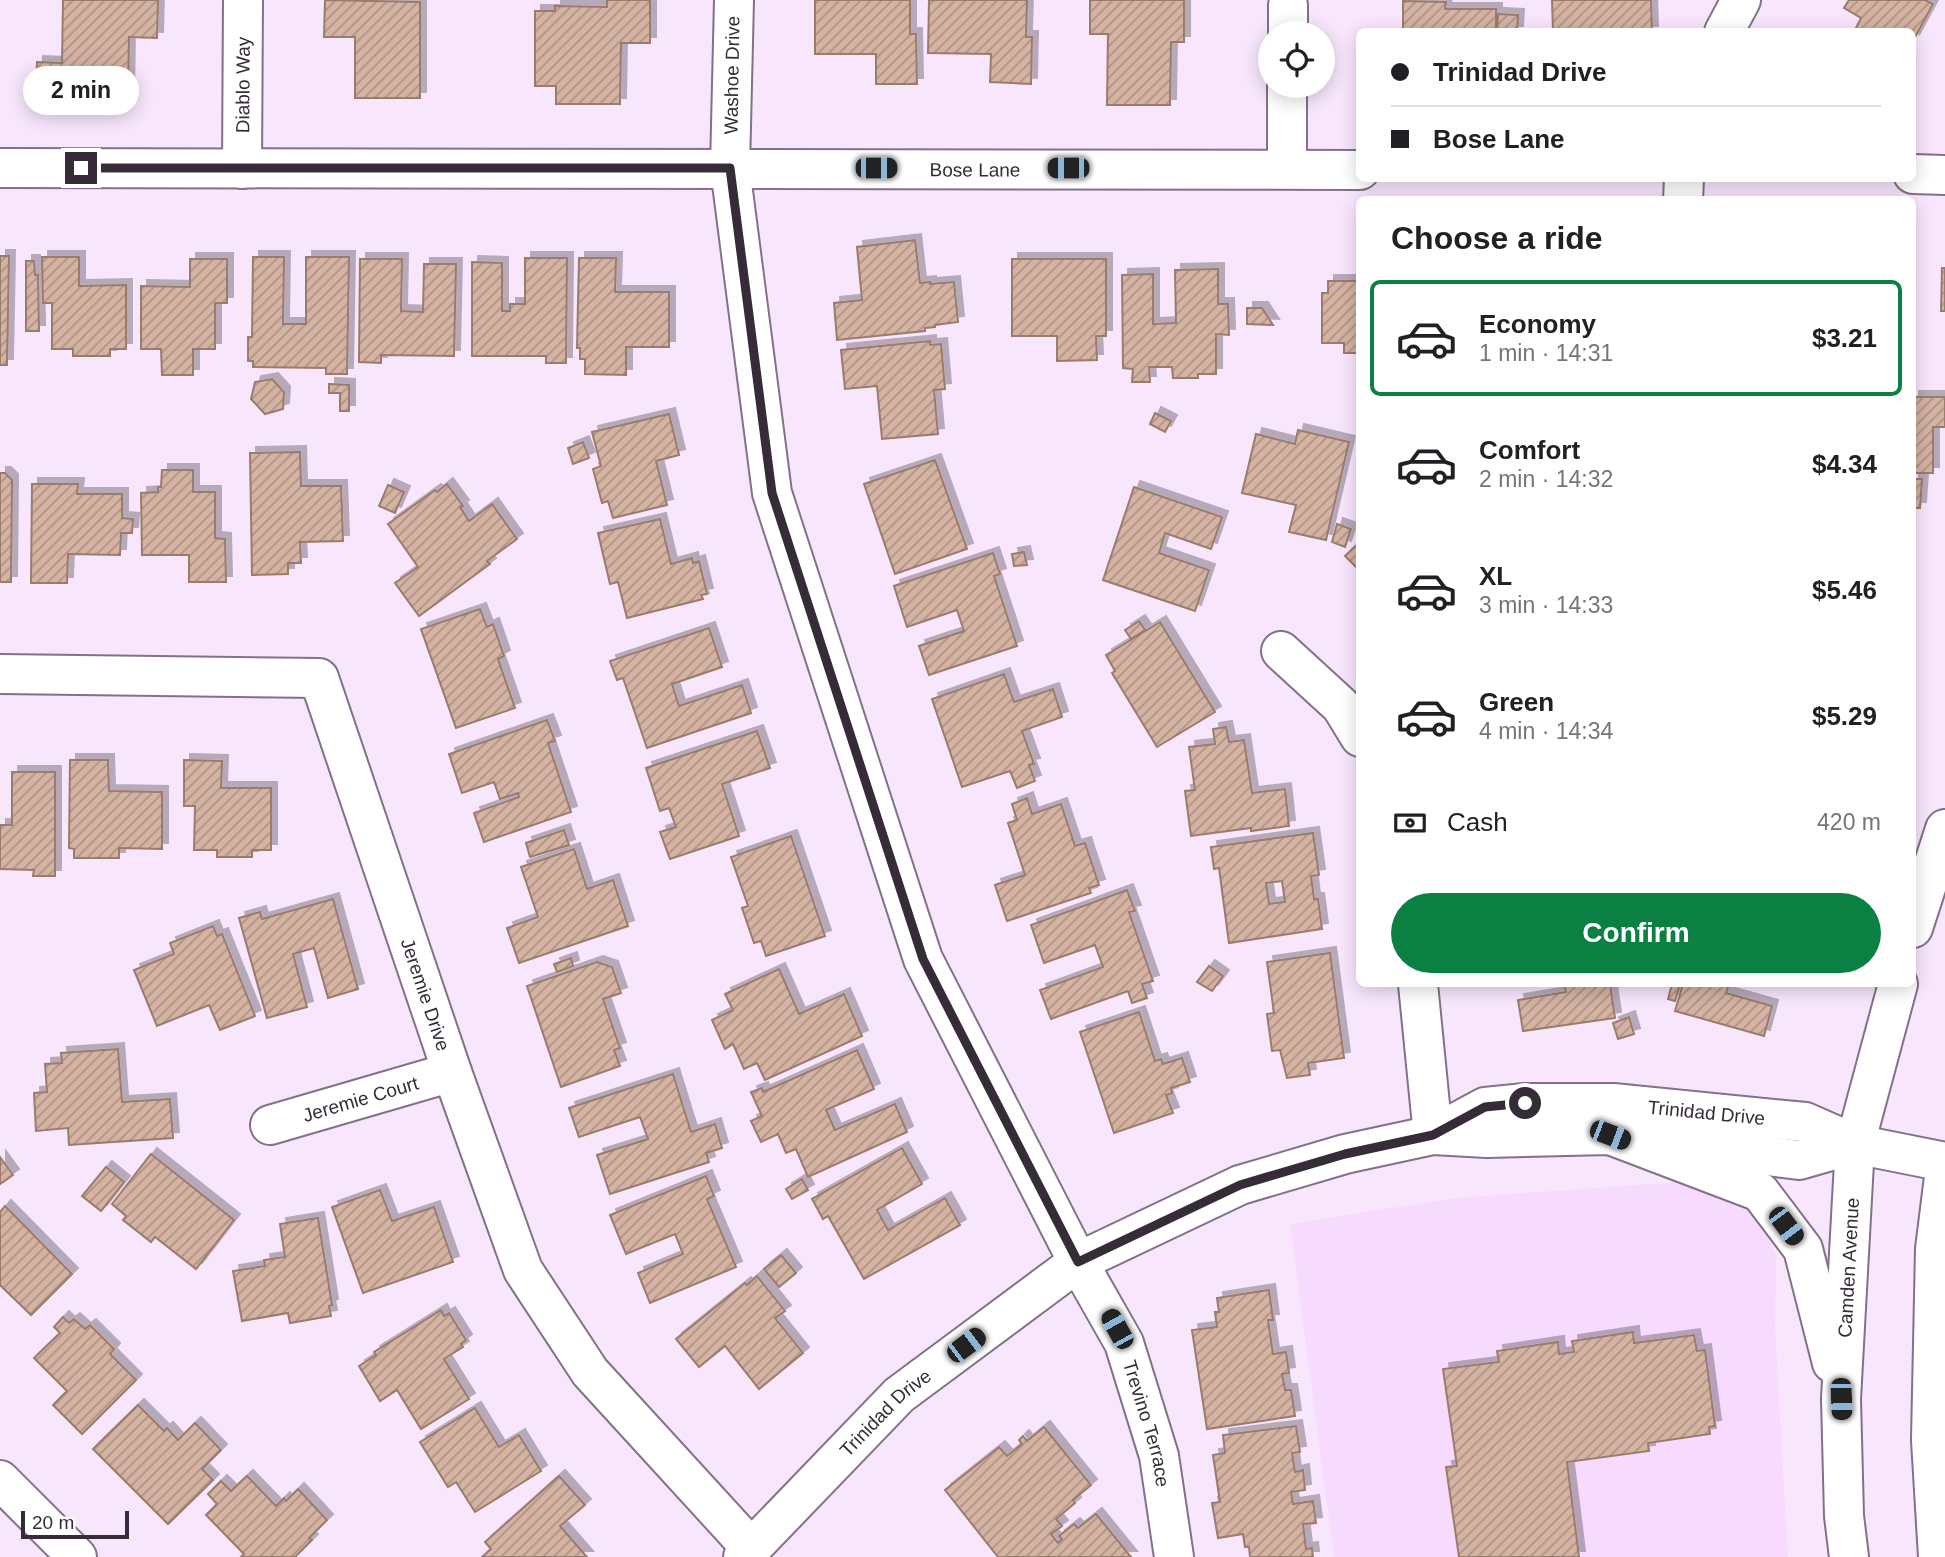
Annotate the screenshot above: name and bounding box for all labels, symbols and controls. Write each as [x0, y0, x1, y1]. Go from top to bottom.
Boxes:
street label: Washoe Drive [720, 16, 744, 134]
map controls [1258, 21, 1335, 98]
button: locate [1258, 21, 1335, 98]
street label: Diablo Way [232, 36, 253, 133]
text: Trinidad Drive [1433, 57, 1606, 87]
callout: 2 min [23, 66, 139, 116]
text: 2 min [51, 77, 111, 103]
text: Bose Lane [1433, 124, 1565, 154]
route end [65, 152, 97, 184]
car [856, 158, 898, 179]
car [1048, 158, 1090, 179]
street label: Bose Lane [930, 159, 1020, 180]
text: Choose a ride [1391, 220, 1603, 256]
icon: car [1395, 307, 1458, 370]
text: Economy [1479, 309, 1596, 339]
text: $3.21 [1812, 323, 1877, 353]
text: 1 min · 14:31 [1479, 340, 1613, 366]
icon: car [1395, 433, 1458, 496]
text: Comfort [1479, 435, 1580, 465]
text: $4.34 [1812, 449, 1877, 479]
text: 2 min · 14:32 [1479, 466, 1613, 492]
icon: car [1395, 559, 1458, 622]
text: XL [1479, 561, 1512, 591]
text: $5.46 [1812, 575, 1877, 605]
text: 3 min · 14:33 [1479, 592, 1613, 618]
icon: car [1395, 685, 1458, 748]
text: Green [1479, 687, 1554, 717]
text: $5.29 [1812, 701, 1877, 731]
text: 4 min · 14:34 [1479, 718, 1613, 744]
icon: cash [1391, 804, 1429, 842]
text: Cash [1447, 807, 1508, 837]
text: 420 m [1817, 809, 1881, 835]
button: Confirm [1391, 893, 1881, 973]
street label: Jeremie Drive [397, 936, 455, 1053]
street label: Jeremie Court [300, 1072, 421, 1125]
route start [1509, 1087, 1541, 1119]
street label: Trinidad Drive [1647, 1096, 1766, 1128]
car [1587, 1118, 1634, 1152]
street label: Camden Avenue [1834, 1197, 1863, 1338]
car [1765, 1203, 1808, 1249]
car [1098, 1306, 1137, 1352]
car [943, 1324, 990, 1366]
street label: Trevino Terrace [1119, 1357, 1174, 1488]
street label: Trinidad Drive [835, 1365, 935, 1460]
car [1830, 1378, 1853, 1420]
scale bar [21, 1508, 130, 1540]
text: 20 m [32, 1512, 74, 1533]

